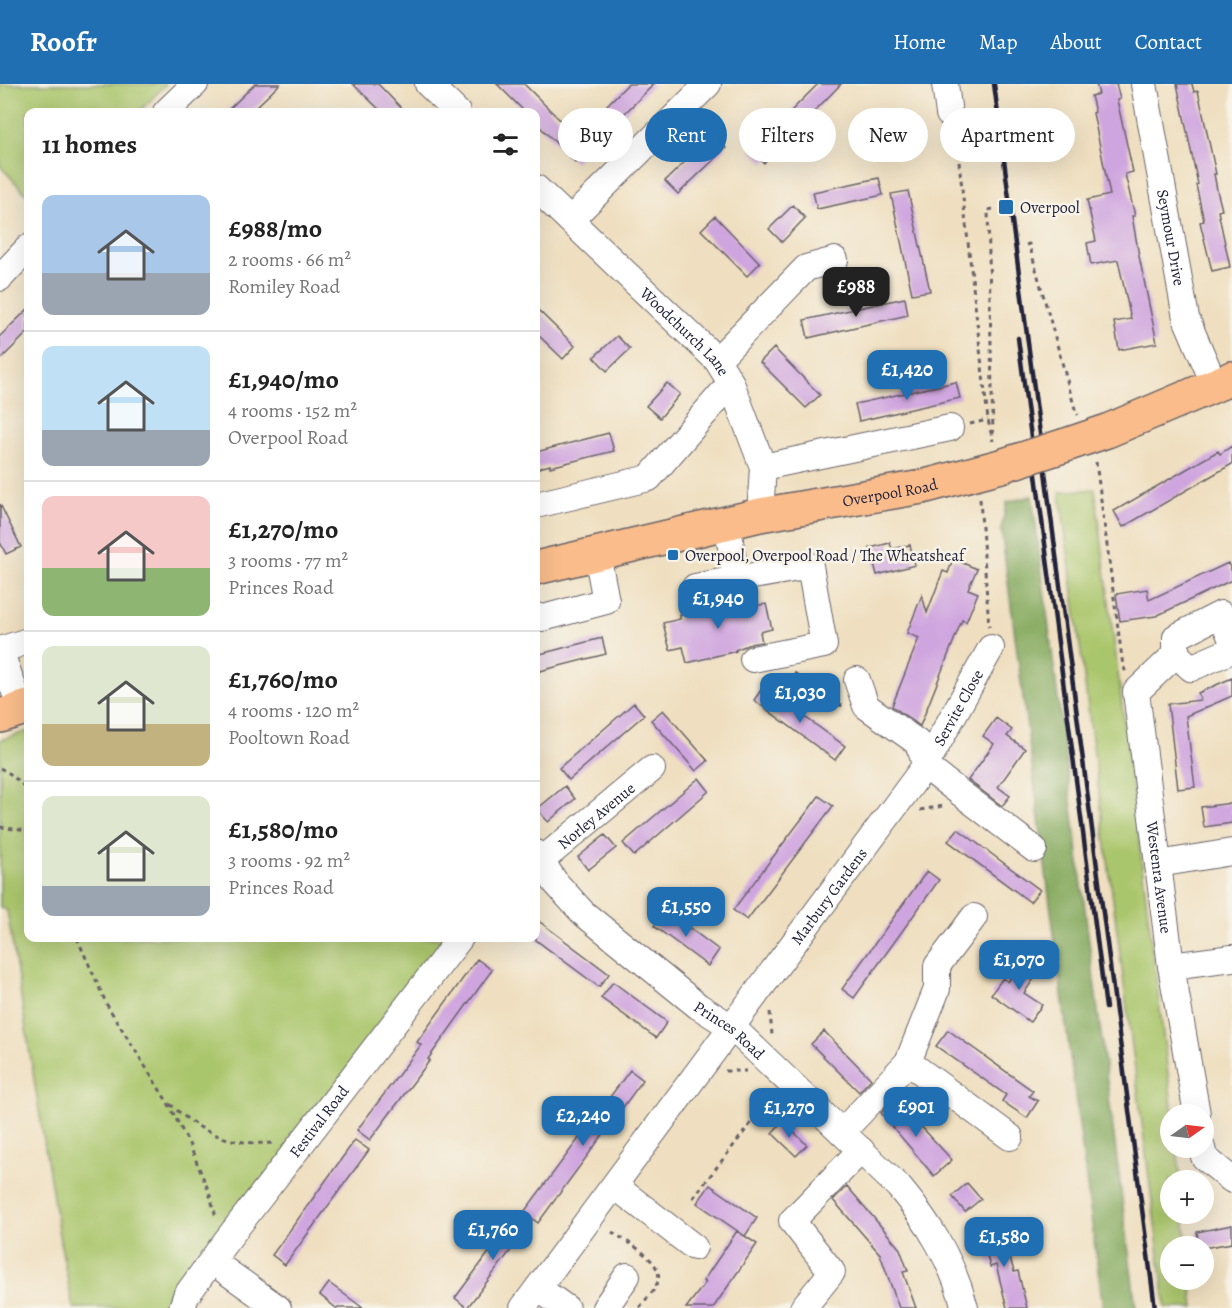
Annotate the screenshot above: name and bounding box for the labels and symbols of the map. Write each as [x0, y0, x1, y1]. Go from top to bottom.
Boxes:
street label: Seymour Drive [1151, 188, 1190, 288]
place label: Overpool [1020, 197, 1080, 219]
marker: Overpool [997, 198, 1015, 216]
pin: £988 [820, 267, 892, 318]
street label: Woodchurch Lane [634, 282, 734, 380]
pin: £1,420 [858, 350, 956, 401]
street label: Overpool Road [841, 473, 940, 513]
place label: Overpool, Overpool Road / The Wheatsheaf [685, 545, 967, 567]
marker: Overpool, Overpool Road / The Wheatsheaf [666, 548, 680, 562]
pin: £1,940 [669, 579, 767, 630]
street label: Servite Close [928, 666, 989, 750]
pin: £1,030 [751, 673, 849, 724]
street label: Norley Avenue [553, 777, 640, 855]
street label: Westenra Avenue [1140, 819, 1177, 935]
street label: Marbury Gardens [786, 844, 873, 949]
pin: £1,550 [637, 887, 735, 938]
pin: £1,070 [970, 940, 1068, 991]
street label: Princes Road [689, 996, 770, 1065]
street label: Festival Road [284, 1081, 354, 1162]
pin: £901 [880, 1087, 952, 1138]
pin: £1,270 [740, 1088, 838, 1139]
pin: £2,240 [534, 1096, 632, 1147]
north arrow [1160, 1104, 1214, 1158]
pin: £1,760 [444, 1210, 542, 1261]
pin: £1,580 [955, 1217, 1053, 1268]

